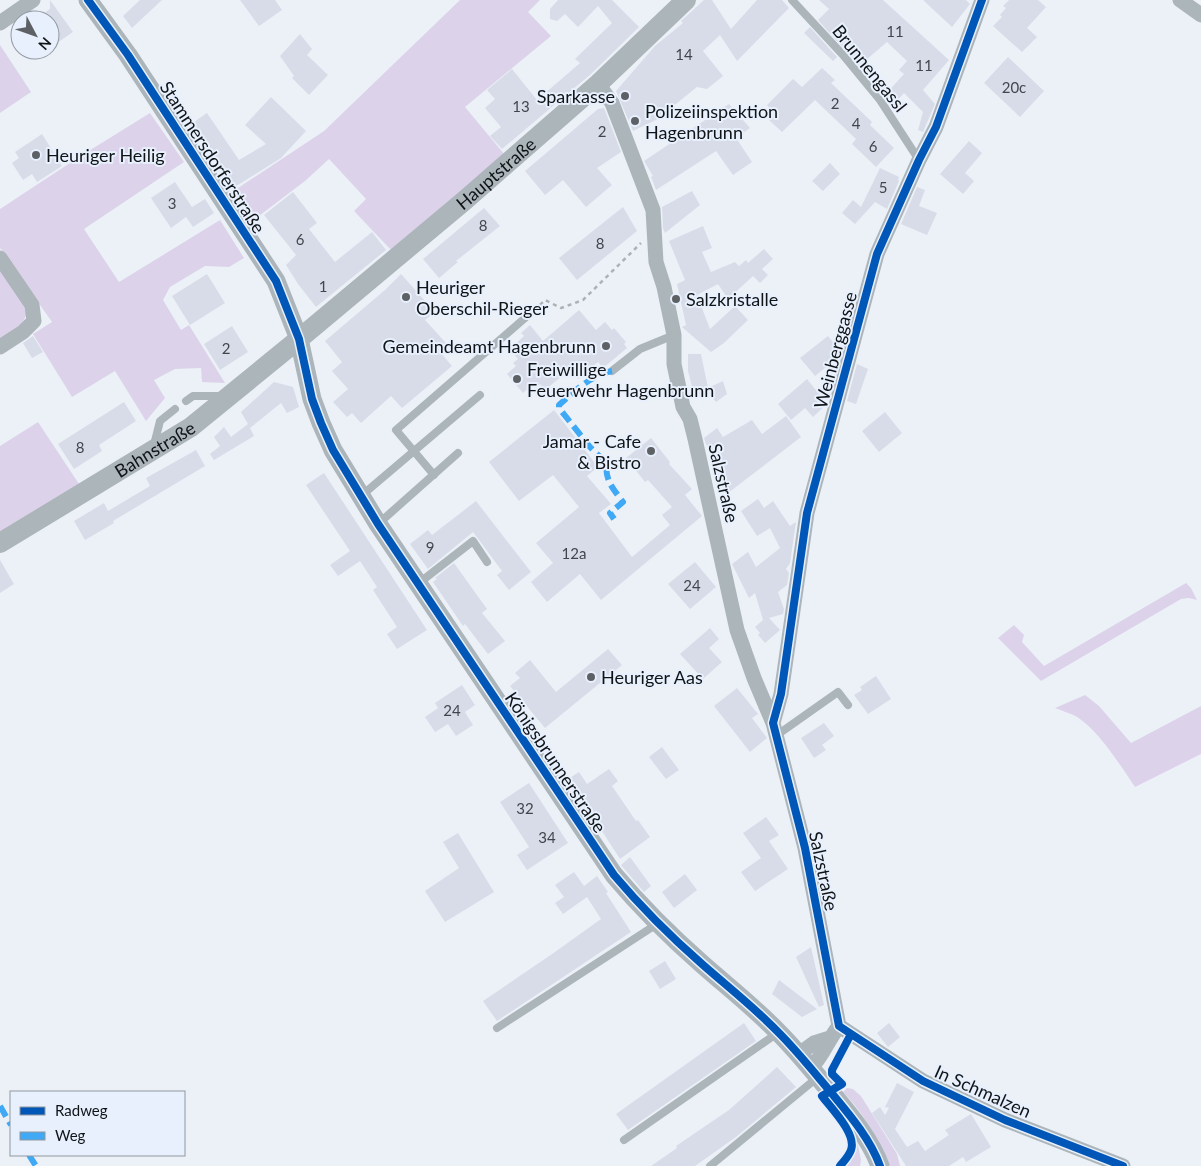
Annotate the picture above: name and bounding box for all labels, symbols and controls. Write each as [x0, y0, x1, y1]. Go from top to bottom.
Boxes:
north arrow [10, 10, 60, 60]
street label: Brunnengassl [828, 20, 912, 116]
house number: 11 [886, 22, 904, 40]
text: N [35, 34, 55, 54]
house number: 14 [675, 45, 693, 63]
house number: 11 [915, 56, 933, 74]
street label: Stammersdorferstraße [156, 77, 270, 237]
house number: 20c [1002, 78, 1026, 96]
place label: Sparkasse [537, 85, 615, 107]
marker: Sparkasse [619, 90, 631, 102]
house number: 2 [831, 94, 839, 112]
house number: 13 [512, 97, 530, 115]
place label: Polizeiinspektion Hagenbrunn [645, 100, 778, 143]
house number: 4 [852, 114, 861, 132]
marker: Polizeiinspektion Hagenbrunn [629, 115, 641, 127]
house number: 2 [598, 122, 606, 140]
street label: Hauptstraße [451, 133, 540, 214]
house number: 6 [869, 137, 878, 155]
place label: Heuriger Heilig [46, 144, 165, 166]
marker: Heuriger Heilig [30, 149, 42, 161]
house number: 5 [879, 178, 887, 196]
house number: 3 [168, 194, 176, 212]
house number: 8 [479, 216, 487, 234]
house number: 6 [296, 230, 305, 248]
house number: 8 [596, 234, 604, 252]
place label: Heuriger Oberschil-Rieger [416, 276, 549, 319]
house number: 1 [319, 277, 327, 295]
place label: Salzkristalle [686, 288, 778, 310]
street label: Weinberggasse [809, 289, 861, 411]
marker: Heuriger Oberschil-Rieger [400, 291, 412, 303]
marker: Salzkristalle [670, 293, 682, 305]
place label: Gemeindeamt Hagenbrunn [383, 335, 596, 357]
house number: 2 [222, 339, 230, 357]
marker: Gemeindeamt Hagenbrunn [600, 340, 612, 352]
place label: Freiwillige Feuerwehr Hagenbrunn [527, 358, 714, 401]
marker: Freiwillige Feuerwehr Hagenbrunn [511, 373, 523, 385]
street label: Bahnstraße [110, 416, 199, 482]
place label: Jamar - Cafe & Bistro [543, 430, 641, 473]
house number: 8 [76, 438, 84, 456]
street label: Salzstraße [704, 441, 744, 525]
marker: Jamar - Cafe & Bistro [645, 445, 657, 457]
house number: 9 [426, 538, 434, 556]
house number: 12a [562, 544, 586, 562]
house number: 24 [683, 576, 701, 594]
place label: Heuriger Aas [601, 666, 703, 688]
marker: Heuriger Aas [585, 671, 597, 683]
street label: Königsbrunnerstraße [501, 687, 611, 837]
house number: 24 [443, 701, 461, 719]
house number: 32 [516, 799, 534, 817]
house number: 34 [538, 828, 556, 846]
street label: Salzstraße [805, 829, 843, 913]
street label: In Schmalzen [931, 1060, 1035, 1122]
legend [10, 1091, 185, 1156]
text: Radweg [55, 1101, 108, 1119]
text: Weg [55, 1126, 86, 1144]

